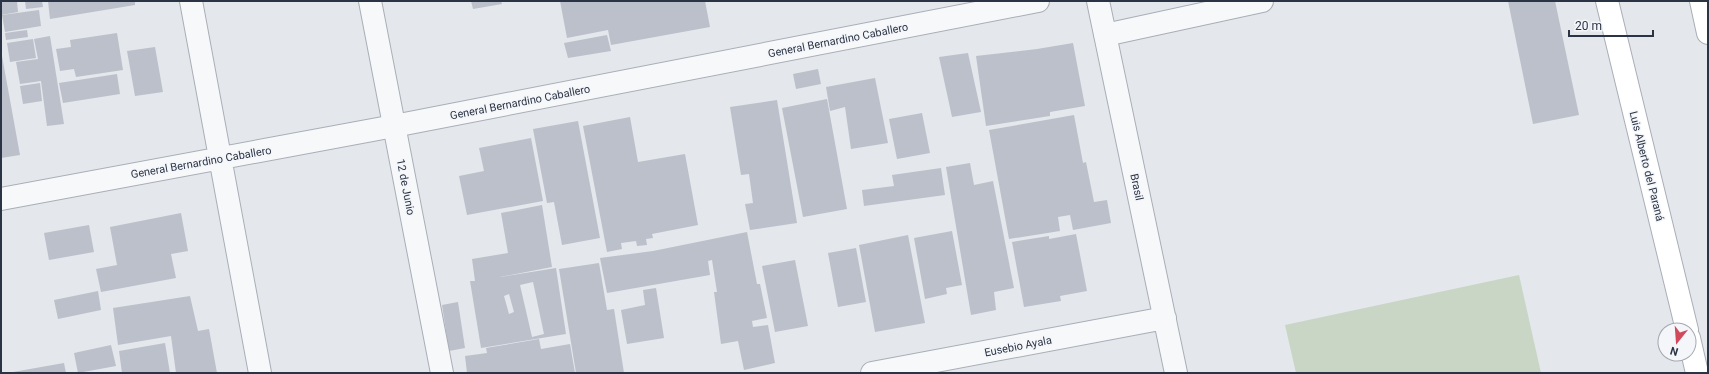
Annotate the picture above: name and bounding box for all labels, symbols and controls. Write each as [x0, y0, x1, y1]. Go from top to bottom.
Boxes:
scale bar [1569, 12, 1653, 38]
text: 20 m [1575, 19, 1602, 33]
street label: General Bernardino Caballero [767, 21, 909, 60]
street label: General Bernardino Caballero [449, 83, 591, 122]
street label: Luis Alberto del Paraná [1627, 110, 1666, 223]
street label: General Bernardino Caballero [130, 144, 272, 181]
street label: 12 de Junio [394, 158, 417, 216]
street label: Brasil [1127, 172, 1146, 202]
north arrow [1657, 322, 1697, 362]
street label: Eusebio Ayala [983, 334, 1053, 359]
text: N [1668, 344, 1680, 358]

